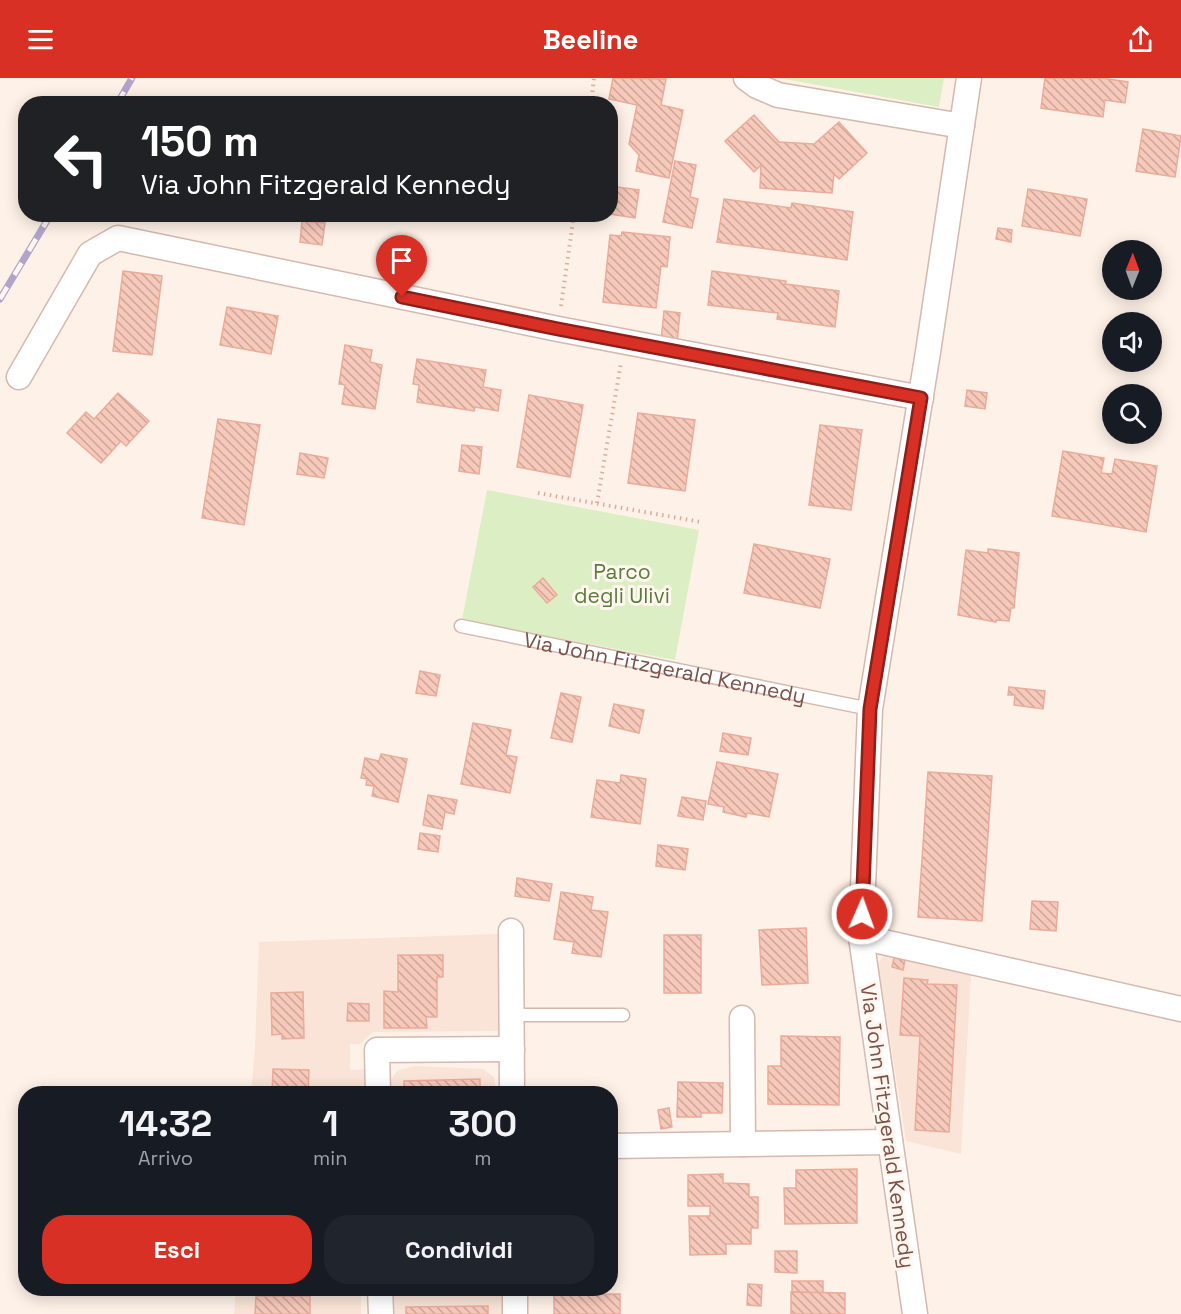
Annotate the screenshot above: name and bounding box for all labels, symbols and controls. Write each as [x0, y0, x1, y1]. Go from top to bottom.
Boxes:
text: Beeline [543, 22, 638, 57]
icon: menu [24, 23, 57, 56]
icon: share [1124, 23, 1157, 56]
text: 150 m [141, 115, 259, 168]
icon: left [42, 120, 120, 198]
text: Via John Fitzgerald Kennedy [141, 167, 510, 202]
pin [376, 235, 427, 297]
north arrow [1102, 240, 1162, 300]
map controls [1102, 240, 1162, 444]
icon: arrive [385, 244, 418, 277]
button: sound [1102, 312, 1162, 372]
button: search [1102, 384, 1162, 444]
park label: Parco degli Ulivi [574, 558, 670, 609]
street label: Via John Fitzgerald Kennedy [521, 626, 808, 709]
position arrow [830, 882, 894, 946]
street label: Via John Fitzgerald Kennedy [855, 982, 921, 1270]
text: 14:32 [119, 1101, 212, 1147]
text: 1 [322, 1101, 338, 1147]
text: 300 [448, 1101, 517, 1147]
text: Arrivo [138, 1145, 193, 1171]
text: min [313, 1145, 347, 1171]
text: m [474, 1145, 491, 1171]
button: Esci [42, 1215, 312, 1284]
button: Condividi [324, 1215, 594, 1284]

